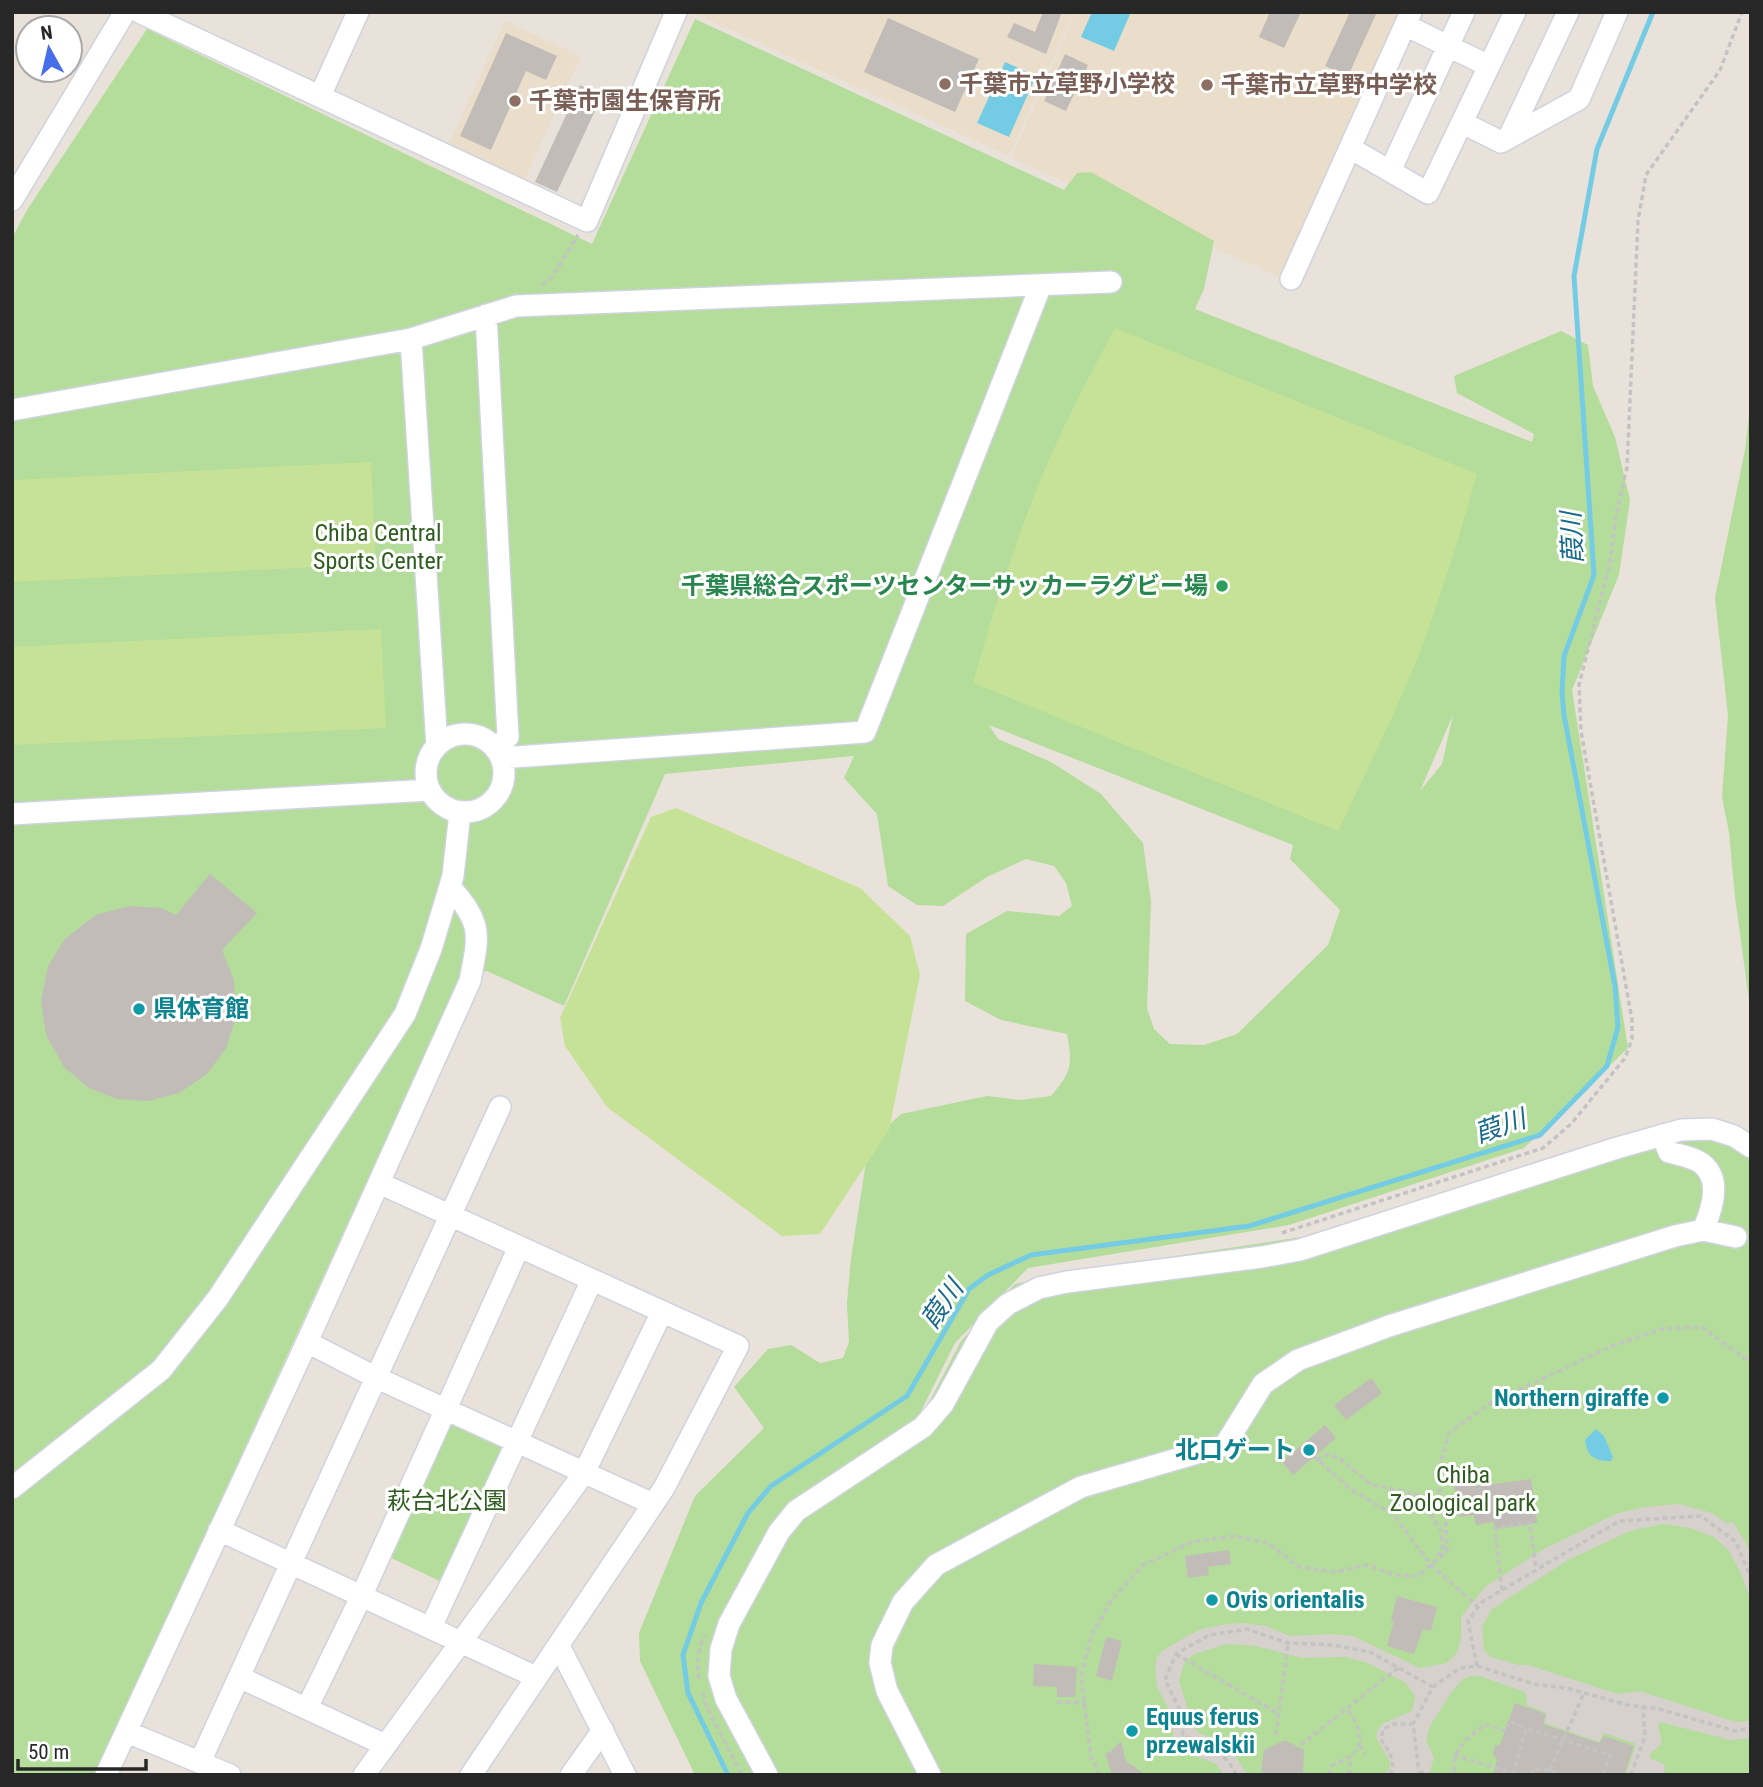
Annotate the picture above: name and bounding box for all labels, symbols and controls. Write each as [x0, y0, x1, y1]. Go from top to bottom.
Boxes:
north arrow [14, 14, 84, 84]
text: N [39, 20, 54, 45]
place label: 千葉市立草野小学校 [959, 70, 1175, 98]
place label: 千葉市立草野中学校 [1221, 71, 1437, 99]
marker: 千葉市立草野小学校 [937, 76, 953, 92]
marker: 千葉市立草野中学校 [1199, 77, 1215, 93]
place label: 千葉市園生保育所 [529, 87, 721, 115]
marker: 千葉市園生保育所 [507, 93, 523, 109]
water label: 葭川 [1556, 508, 1588, 565]
park label: Chiba Central Sports Center [313, 519, 443, 575]
place label: 千葉県総合スポーツセンターサッカーラグビー場 [681, 572, 1208, 600]
marker: 千葉県総合スポーツセンターサッカーラグビー場 [1214, 578, 1230, 594]
place label: 県体育館 [153, 995, 249, 1023]
marker: 県体育館 [131, 1001, 147, 1017]
water label: 葭川 [1471, 1102, 1532, 1149]
water label: 葭川 [915, 1272, 971, 1334]
place label: Northern giraffe [1494, 1384, 1649, 1412]
marker: Northern giraffe [1655, 1390, 1671, 1406]
place label: 北口ゲート [1175, 1436, 1295, 1464]
marker: 北口ゲート [1301, 1442, 1317, 1458]
park label: Chiba Zoological park [1390, 1461, 1536, 1517]
park label: 萩台北公園 [387, 1487, 507, 1515]
place label: Ovis orientalis [1226, 1586, 1365, 1614]
marker: Ovis orientalis [1204, 1592, 1220, 1608]
place label: Equus ferus przewalskii [1146, 1703, 1259, 1759]
marker: Equus ferus przewalskii [1124, 1723, 1140, 1739]
scale bar [18, 1728, 145, 1772]
text: 50 m [28, 1740, 69, 1764]

